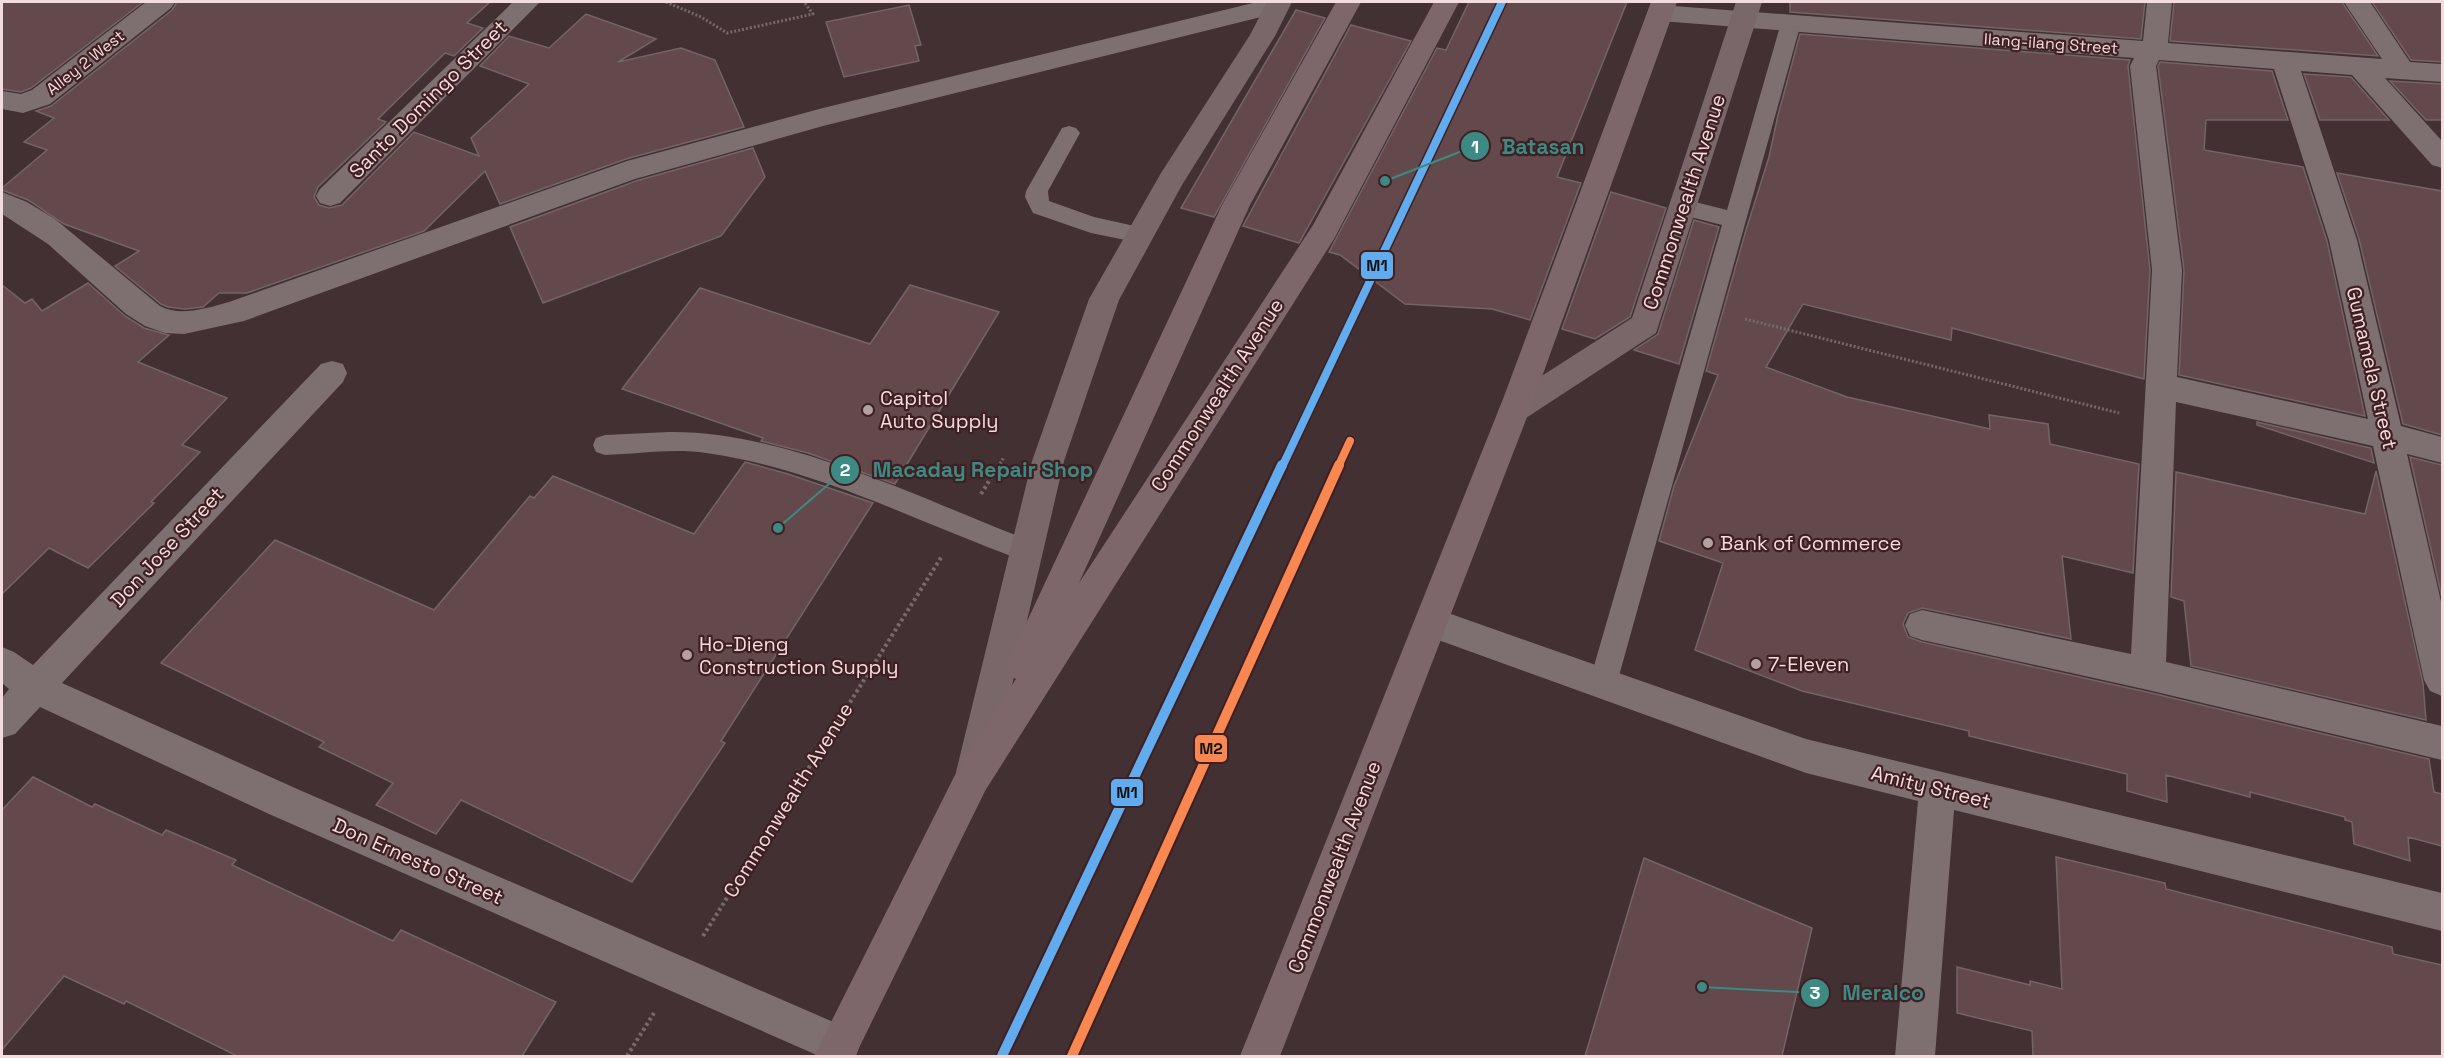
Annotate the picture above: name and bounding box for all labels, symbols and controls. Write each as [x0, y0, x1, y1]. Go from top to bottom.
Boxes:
street label: Santo Domingo Street [343, 14, 513, 184]
street label: Alley 2 West [42, 25, 129, 100]
street label: Ilang-ilang Street [1983, 28, 2119, 59]
street label: Commonwealth Avenue [1637, 91, 1731, 313]
callout: Batasan [1460, 127, 1597, 166]
text: Batasan [1502, 133, 1584, 160]
text: 1 [1471, 135, 1479, 158]
line badge: M1 [1360, 251, 1394, 280]
text: M1 [1366, 255, 1388, 276]
street label: Gumamela Street [2341, 284, 2403, 452]
street label: Commonwealth Avenue [1145, 294, 1289, 496]
place label: Capitol Auto Supply [880, 385, 999, 434]
marker: Capitol Auto Supply [861, 403, 875, 417]
callout: Macaday Repair Shop [830, 450, 1105, 489]
text: Macaday Repair Shop [873, 456, 1093, 483]
text: 2 [840, 458, 851, 481]
street label: Don Jose Street [105, 481, 229, 613]
place label: Bank of Commerce [1720, 530, 1901, 556]
marker: Bank of Commerce [1701, 536, 1715, 550]
place label: Ho-Dieng Construction Supply [699, 631, 899, 680]
marker: Ho-Dieng Construction Supply [680, 648, 694, 662]
place label: 7-Eleven [1768, 651, 1849, 677]
marker: 7-Eleven [1749, 657, 1763, 671]
street label: Commonwealth Avenue [717, 698, 859, 902]
line badge: M2 [1194, 734, 1228, 763]
text: M2 [1199, 738, 1223, 759]
street label: Commonwealth Avenue [1282, 757, 1386, 977]
street label: Amity Street [1868, 760, 1994, 814]
line badge: M1 [1110, 778, 1144, 807]
text: M1 [1116, 782, 1138, 803]
street label: Don Ernesto Street [329, 812, 507, 910]
callout: Meralco [1800, 974, 1935, 1013]
text: Meralco [1842, 979, 1924, 1006]
text: 3 [1810, 981, 1821, 1004]

